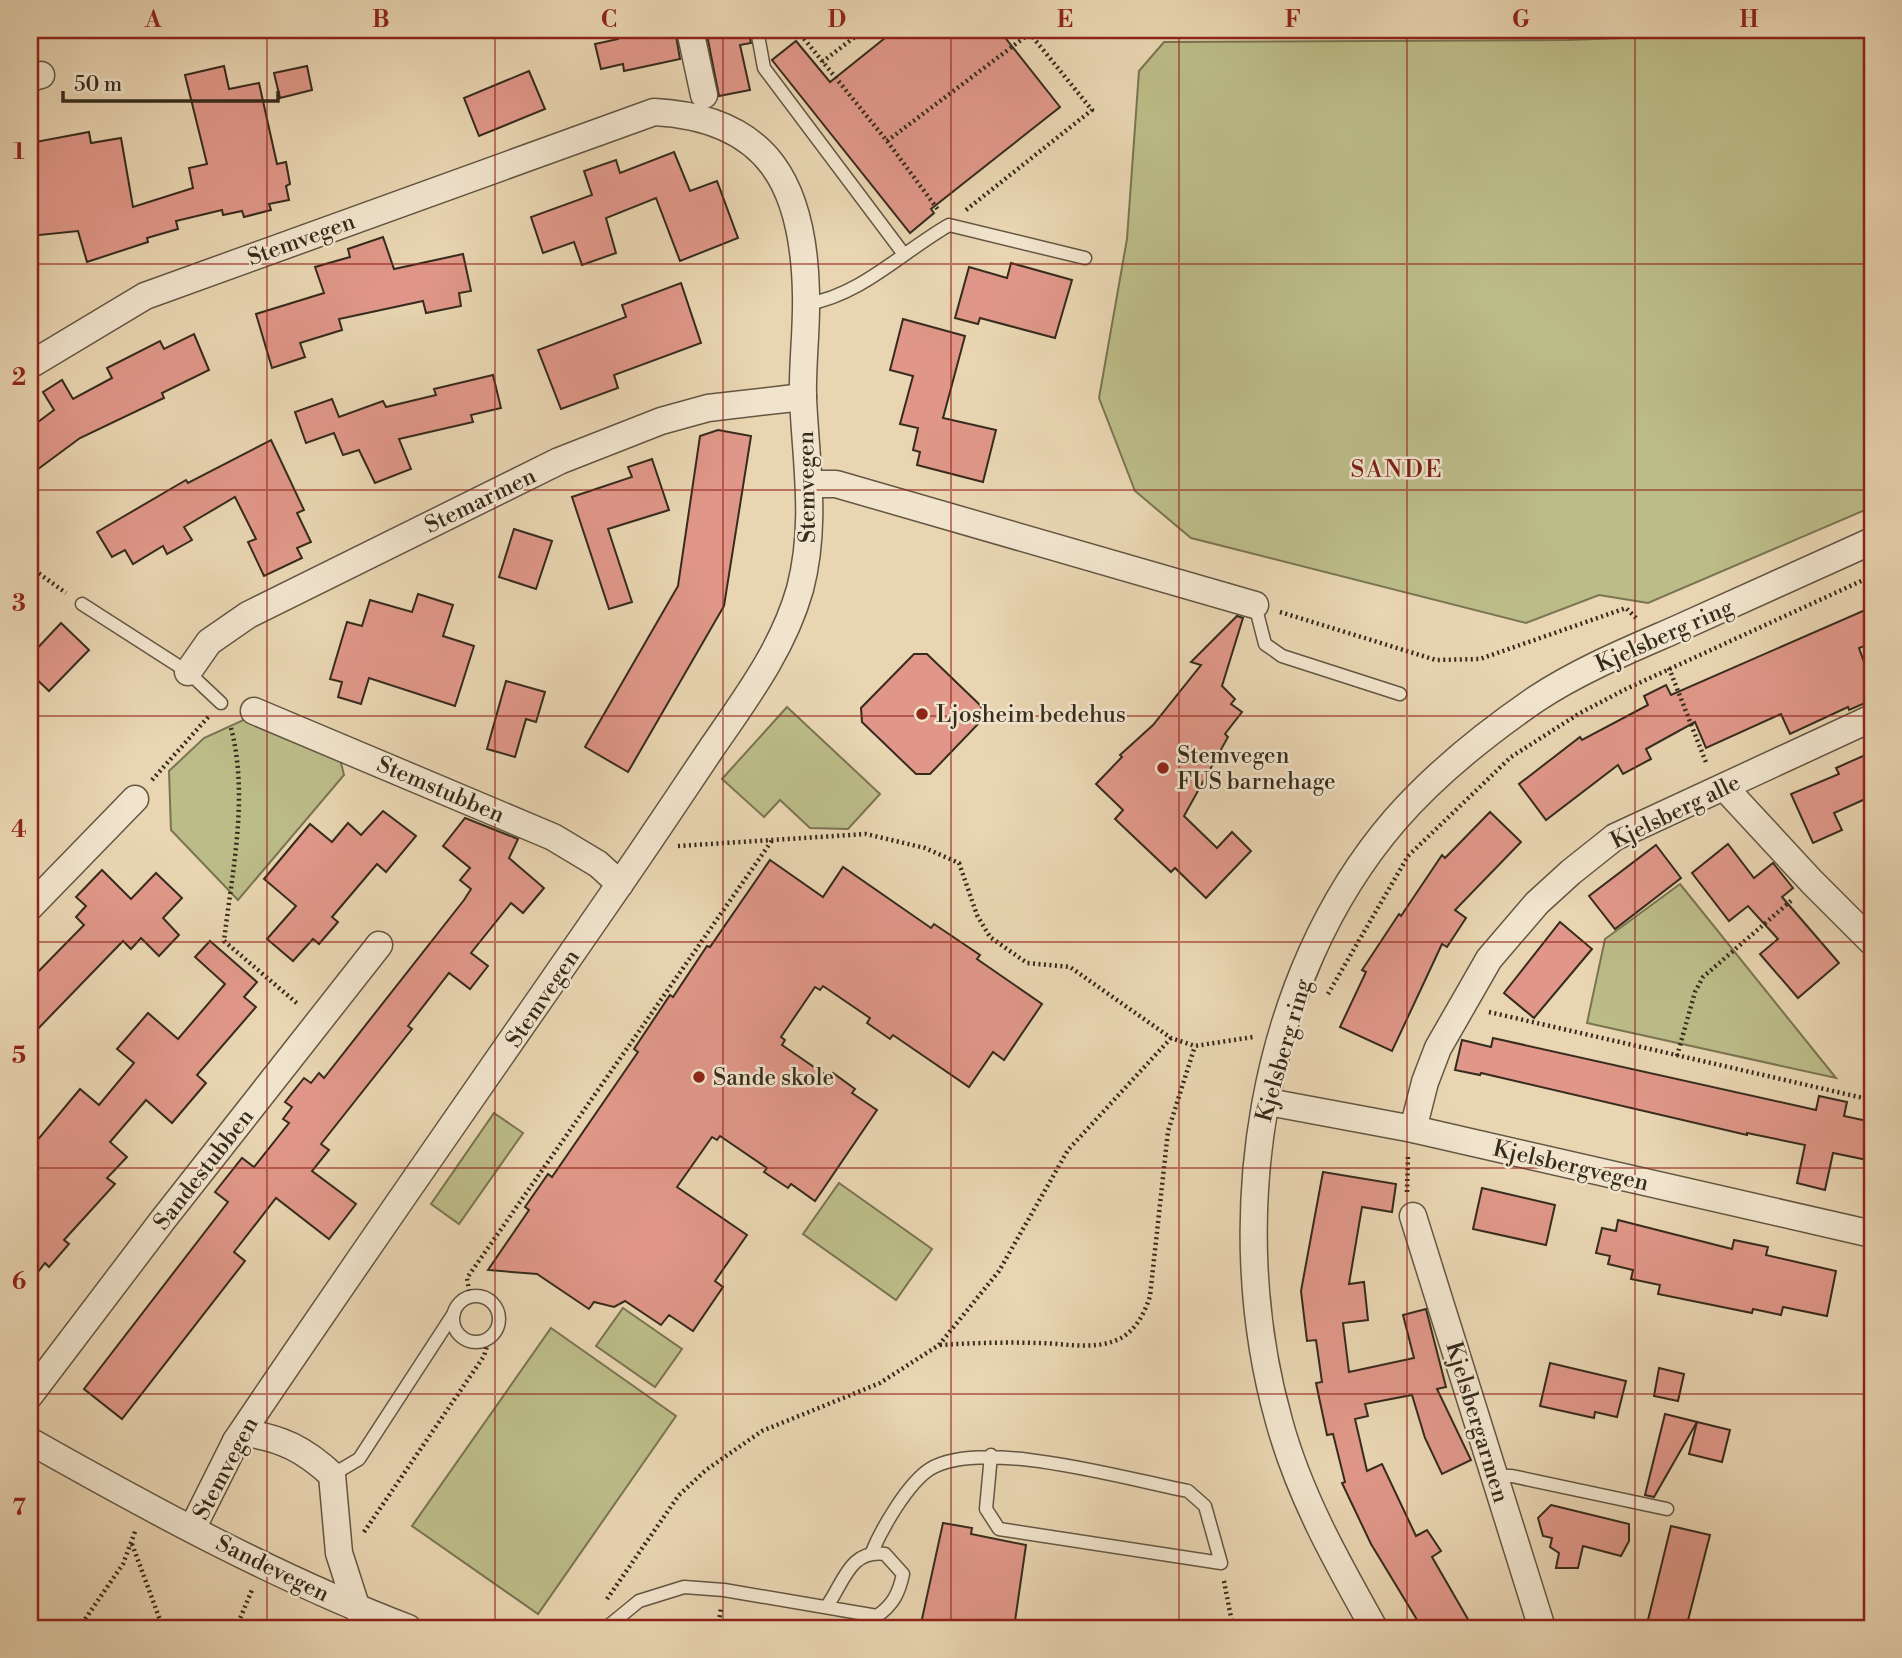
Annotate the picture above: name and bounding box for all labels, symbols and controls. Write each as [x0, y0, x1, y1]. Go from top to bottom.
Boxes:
text: A [144, 6, 162, 34]
text: B [372, 6, 390, 34]
text: C [601, 6, 617, 34]
text: D [828, 6, 846, 34]
text: E [1057, 6, 1073, 34]
text: F [1285, 6, 1301, 34]
text: G [1512, 6, 1530, 34]
text: H [1740, 6, 1759, 34]
scale bar [63, 60, 278, 104]
text: 50 m [74, 72, 122, 98]
text: 1 [13, 138, 25, 166]
street label: Stemvegen [244, 207, 359, 272]
text: 2 [12, 364, 26, 392]
street label: Stemvegen [792, 430, 822, 543]
district label: SANDE [1351, 455, 1443, 485]
street label: Stemarmen [420, 462, 541, 540]
text: 3 [12, 590, 26, 618]
street label: Kjelsberg ring [1591, 593, 1738, 679]
place label: Ljosheim bedehus [936, 701, 1126, 729]
marker: Ljosheim bedehus [914, 706, 930, 722]
place label: Stemvegen FUS barnehage [1177, 742, 1336, 796]
street label: Stemstubben [373, 750, 509, 829]
marker: Stemvegen FUS barnehage [1155, 760, 1171, 776]
street label: Kjelsberg alle [1606, 768, 1745, 855]
text: 4 [11, 816, 27, 844]
street label: Stemvegen [500, 944, 586, 1053]
street label: Kjelsberg ring [1250, 975, 1318, 1125]
text: 5 [12, 1042, 26, 1070]
place label: Sande skole [713, 1064, 834, 1092]
marker: Sande skole [691, 1069, 707, 1085]
street label: Sandestubben [148, 1103, 260, 1236]
street label: Kjelsbergvegen [1490, 1134, 1652, 1198]
text: 6 [12, 1268, 26, 1296]
street label: Kjelsbergarmen [1439, 1338, 1515, 1506]
street label: Stemvegen [187, 1412, 265, 1525]
text: 7 [12, 1494, 26, 1522]
street label: Sandevegen [211, 1529, 334, 1609]

